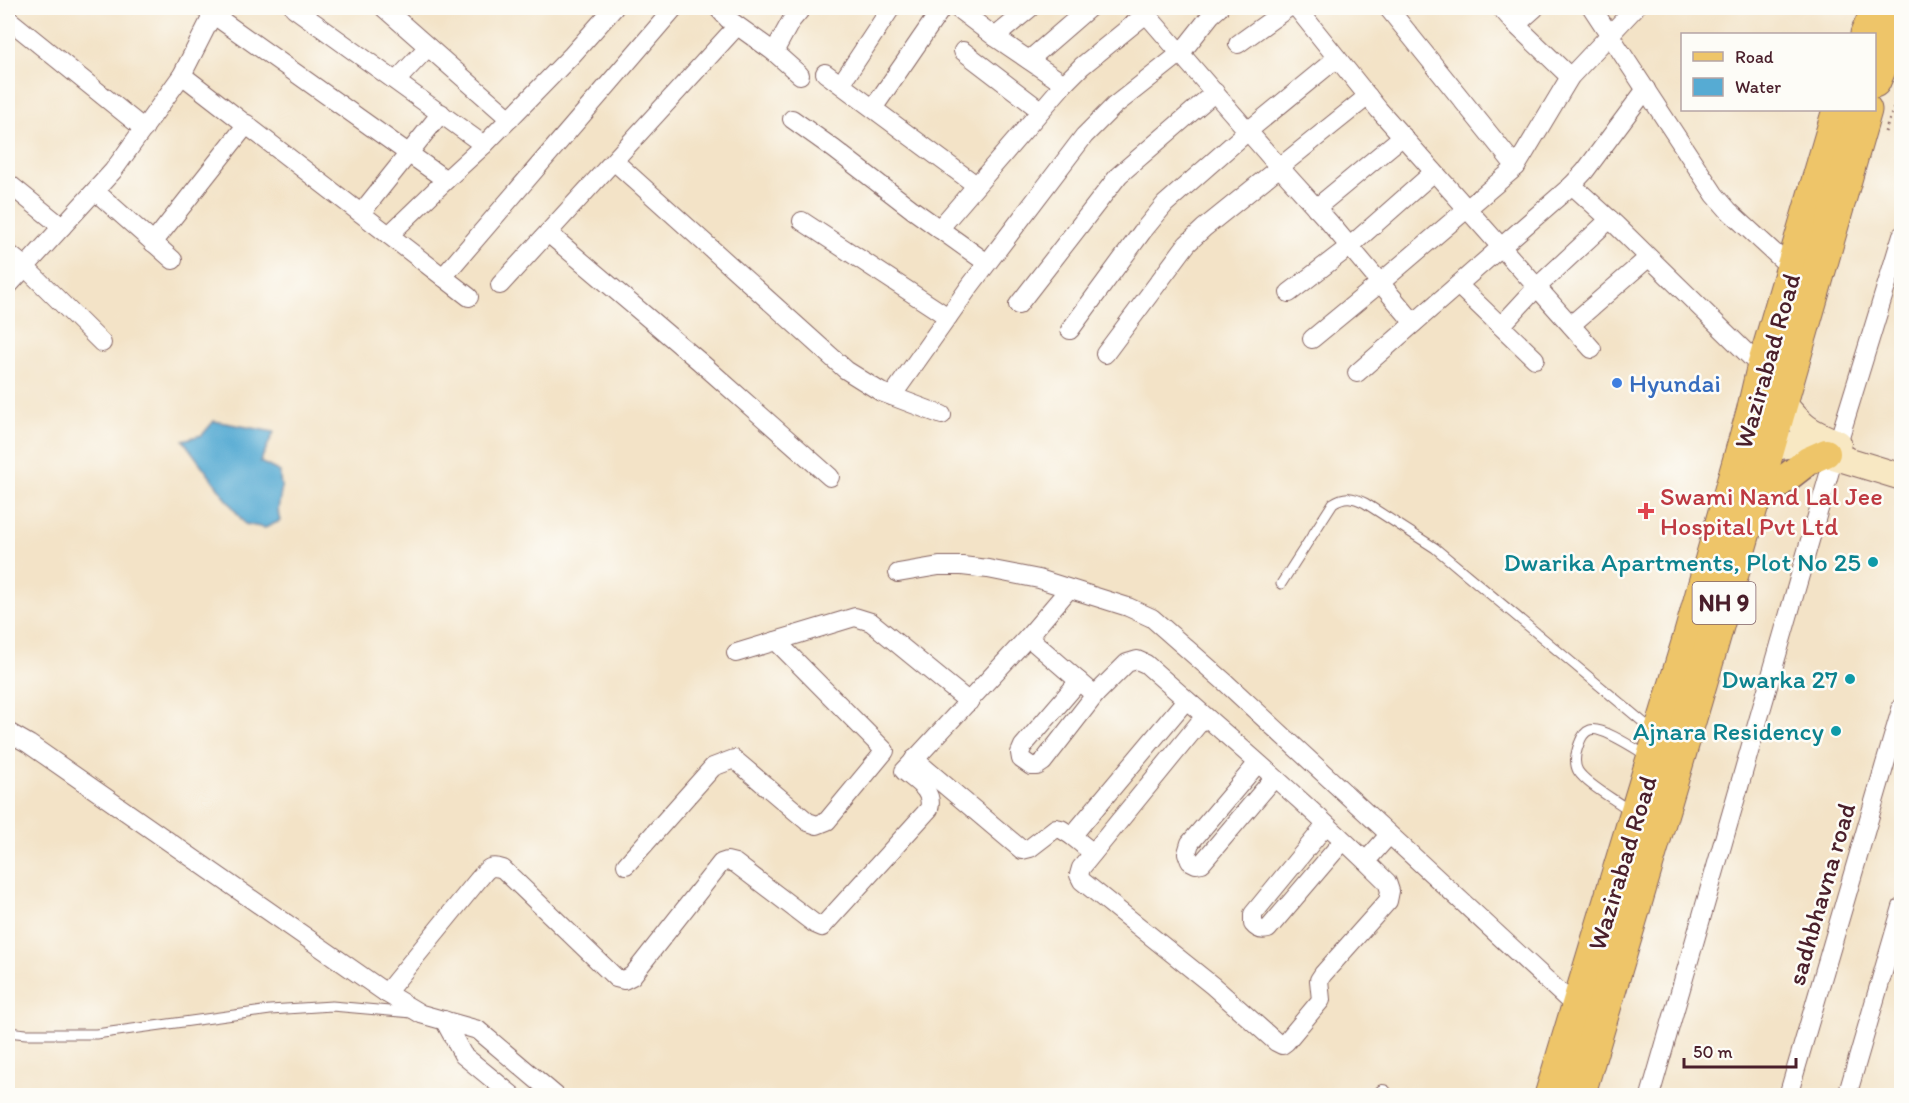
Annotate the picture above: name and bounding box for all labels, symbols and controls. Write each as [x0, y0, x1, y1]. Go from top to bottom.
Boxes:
legend [1681, 33, 1876, 111]
text: Road [1735, 46, 1774, 68]
text: Water [1735, 76, 1781, 98]
street label: Wazirabad Road [1727, 270, 1807, 452]
place label: Hyundai [1629, 367, 1721, 399]
marker: Hyundai [1610, 376, 1624, 390]
place label: Swami Nand Lal Jee Hospital Pvt Ltd [1660, 480, 1883, 542]
marker: Swami Nand Lal Jee Hospital Pvt Ltd [1637, 502, 1655, 520]
place label: Dwarika Apartments, Plot No 25 [1503, 546, 1861, 578]
marker: Dwarika Apartments, Plot No 25 [1866, 555, 1880, 569]
road number: NH 9 [1692, 582, 1756, 624]
place label: Dwarka 27 [1721, 663, 1838, 695]
marker: Dwarka 27 [1843, 672, 1857, 686]
place label: Ajnara Residency [1633, 715, 1824, 747]
marker: Ajnara Residency [1829, 724, 1843, 738]
street label: Wazirabad Road [1580, 772, 1664, 954]
street label: sadhbhavna road [1780, 799, 1862, 989]
scale bar [1684, 1031, 1796, 1069]
text: 50 m [1693, 1041, 1733, 1063]

